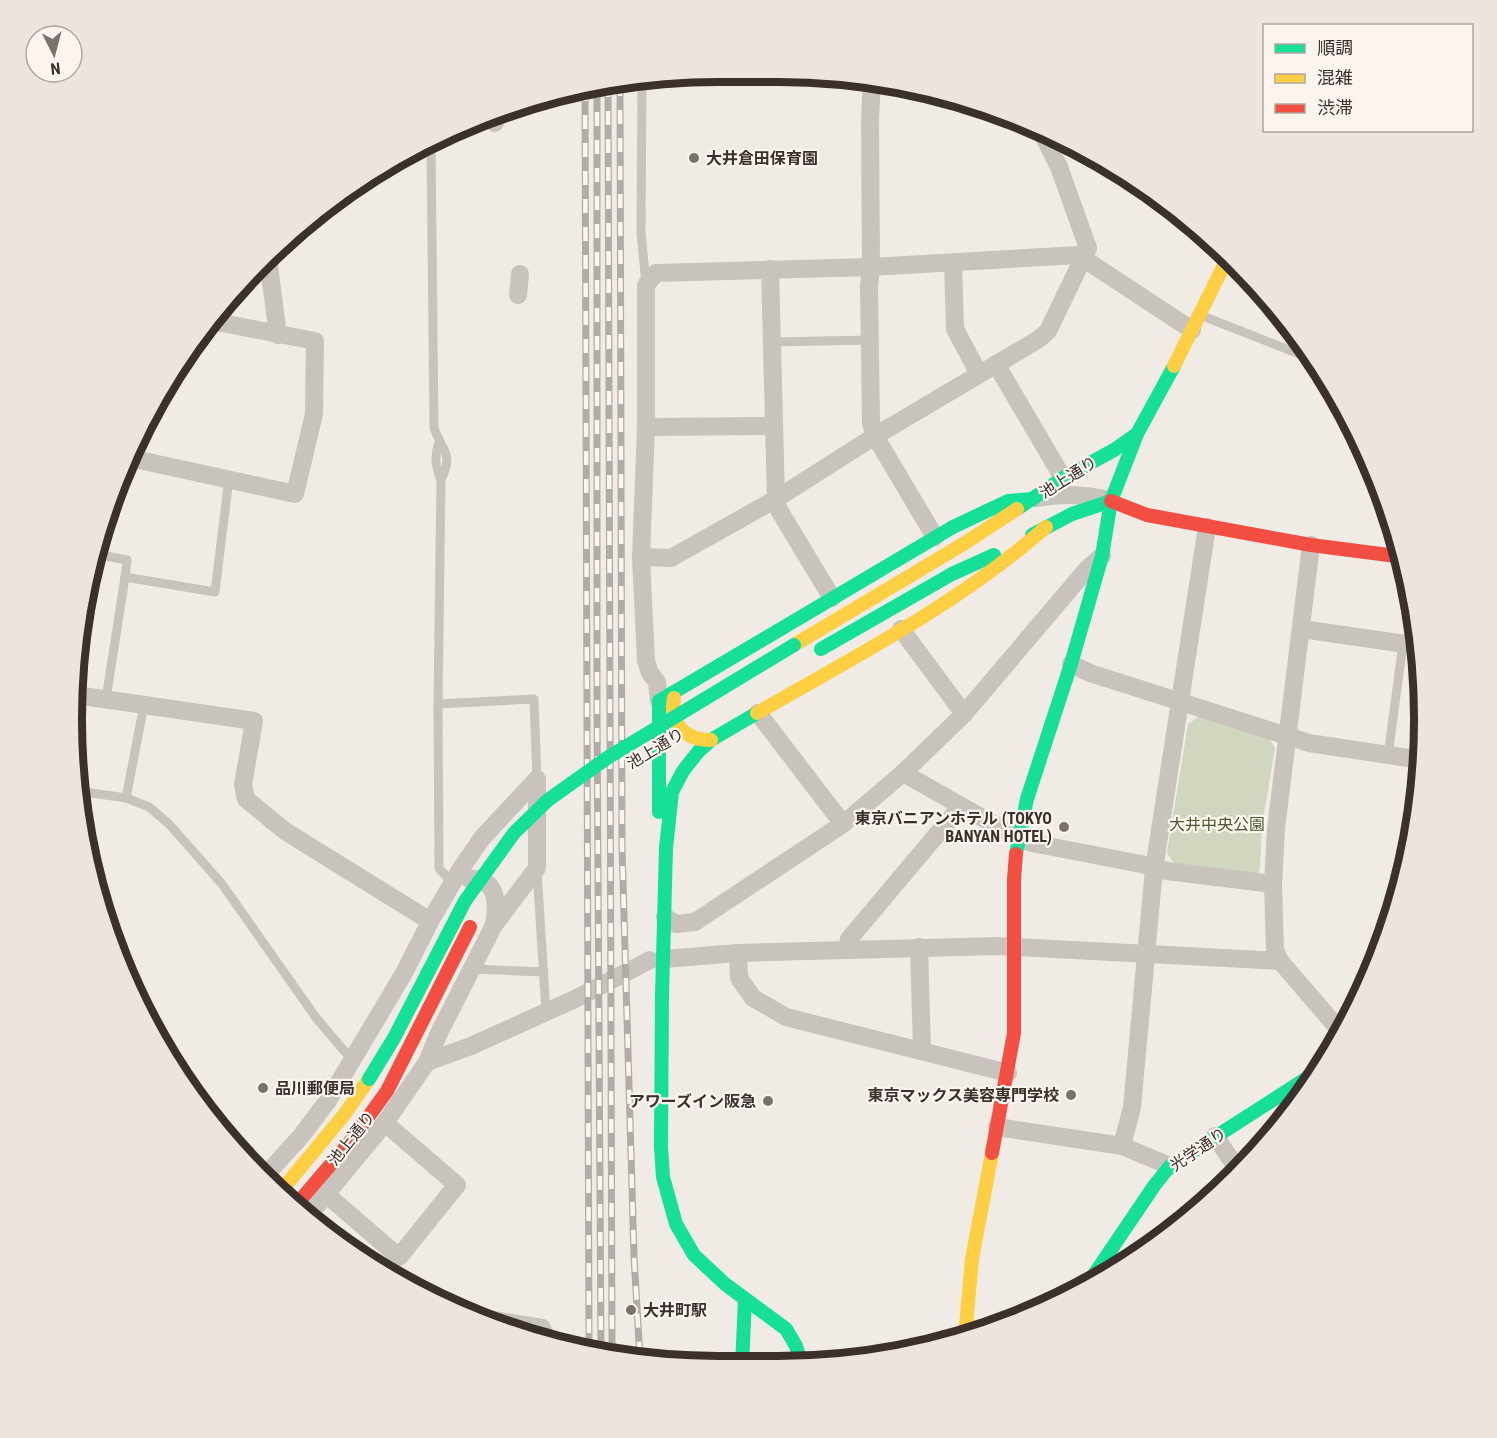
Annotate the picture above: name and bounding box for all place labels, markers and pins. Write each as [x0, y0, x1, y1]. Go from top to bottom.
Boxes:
place label: 大井倉田保育園 [706, 149, 818, 168]
marker: 大井倉田保育園 [687, 151, 701, 165]
place label: 東京バニアンホテル (TOKYO BANYAN HOTEL) [855, 809, 1052, 846]
marker: 東京バニアンホテル (TOKYO BANYAN HOTEL) [1057, 820, 1071, 834]
place label: 品川郵便局 [275, 1079, 355, 1098]
marker: 品川郵便局 [256, 1081, 270, 1095]
place label: 東京マックス美容専門学校 [867, 1086, 1059, 1105]
marker: 東京マックス美容専門学校 [1064, 1088, 1078, 1102]
place label: アワーズイン阪急 [629, 1092, 756, 1111]
marker: アワーズイン阪急 [761, 1094, 775, 1108]
place label: 大井町駅 [643, 1301, 707, 1320]
marker: 大井町駅 [624, 1303, 638, 1317]

